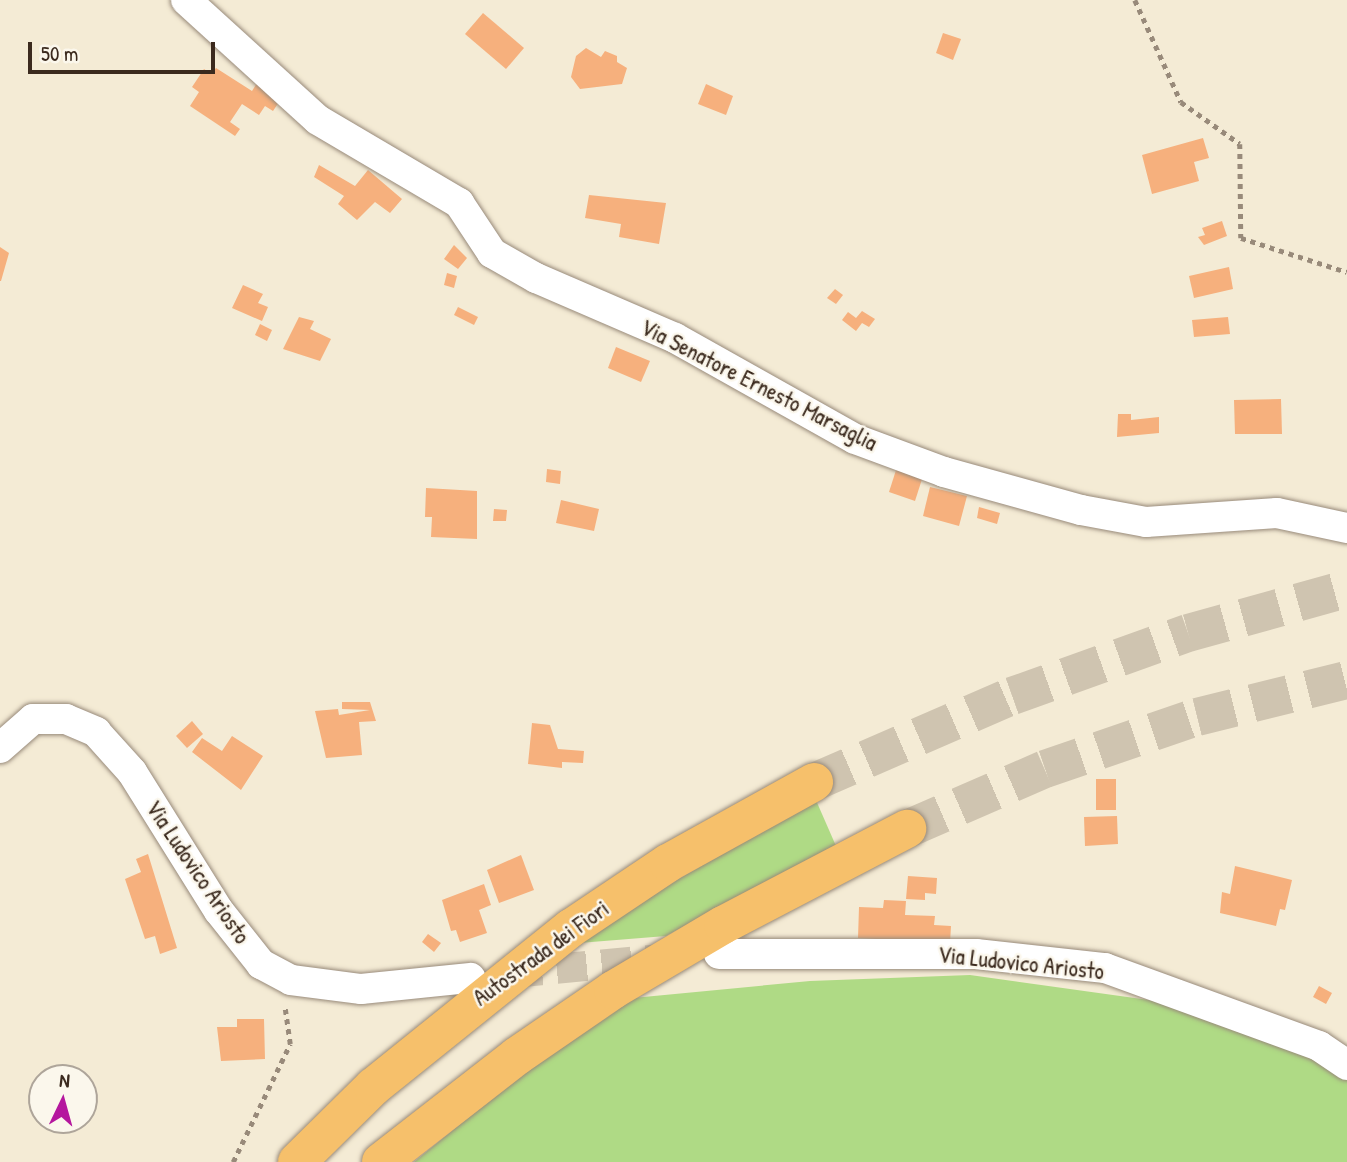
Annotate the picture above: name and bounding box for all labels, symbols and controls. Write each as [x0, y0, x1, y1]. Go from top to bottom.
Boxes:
scale bar [32, 28, 219, 72]
text: 50 m [41, 39, 78, 68]
street label: Via Senatore Ernesto Marsaglia [636, 313, 882, 457]
street label: Via Ludovico Ariosto [140, 795, 256, 949]
street label: Autostrada dei Fiori [468, 894, 614, 1012]
street label: Via Ludovico Ariosto [937, 941, 1105, 985]
north arrow [28, 1064, 98, 1134]
text: N [58, 1067, 71, 1093]

